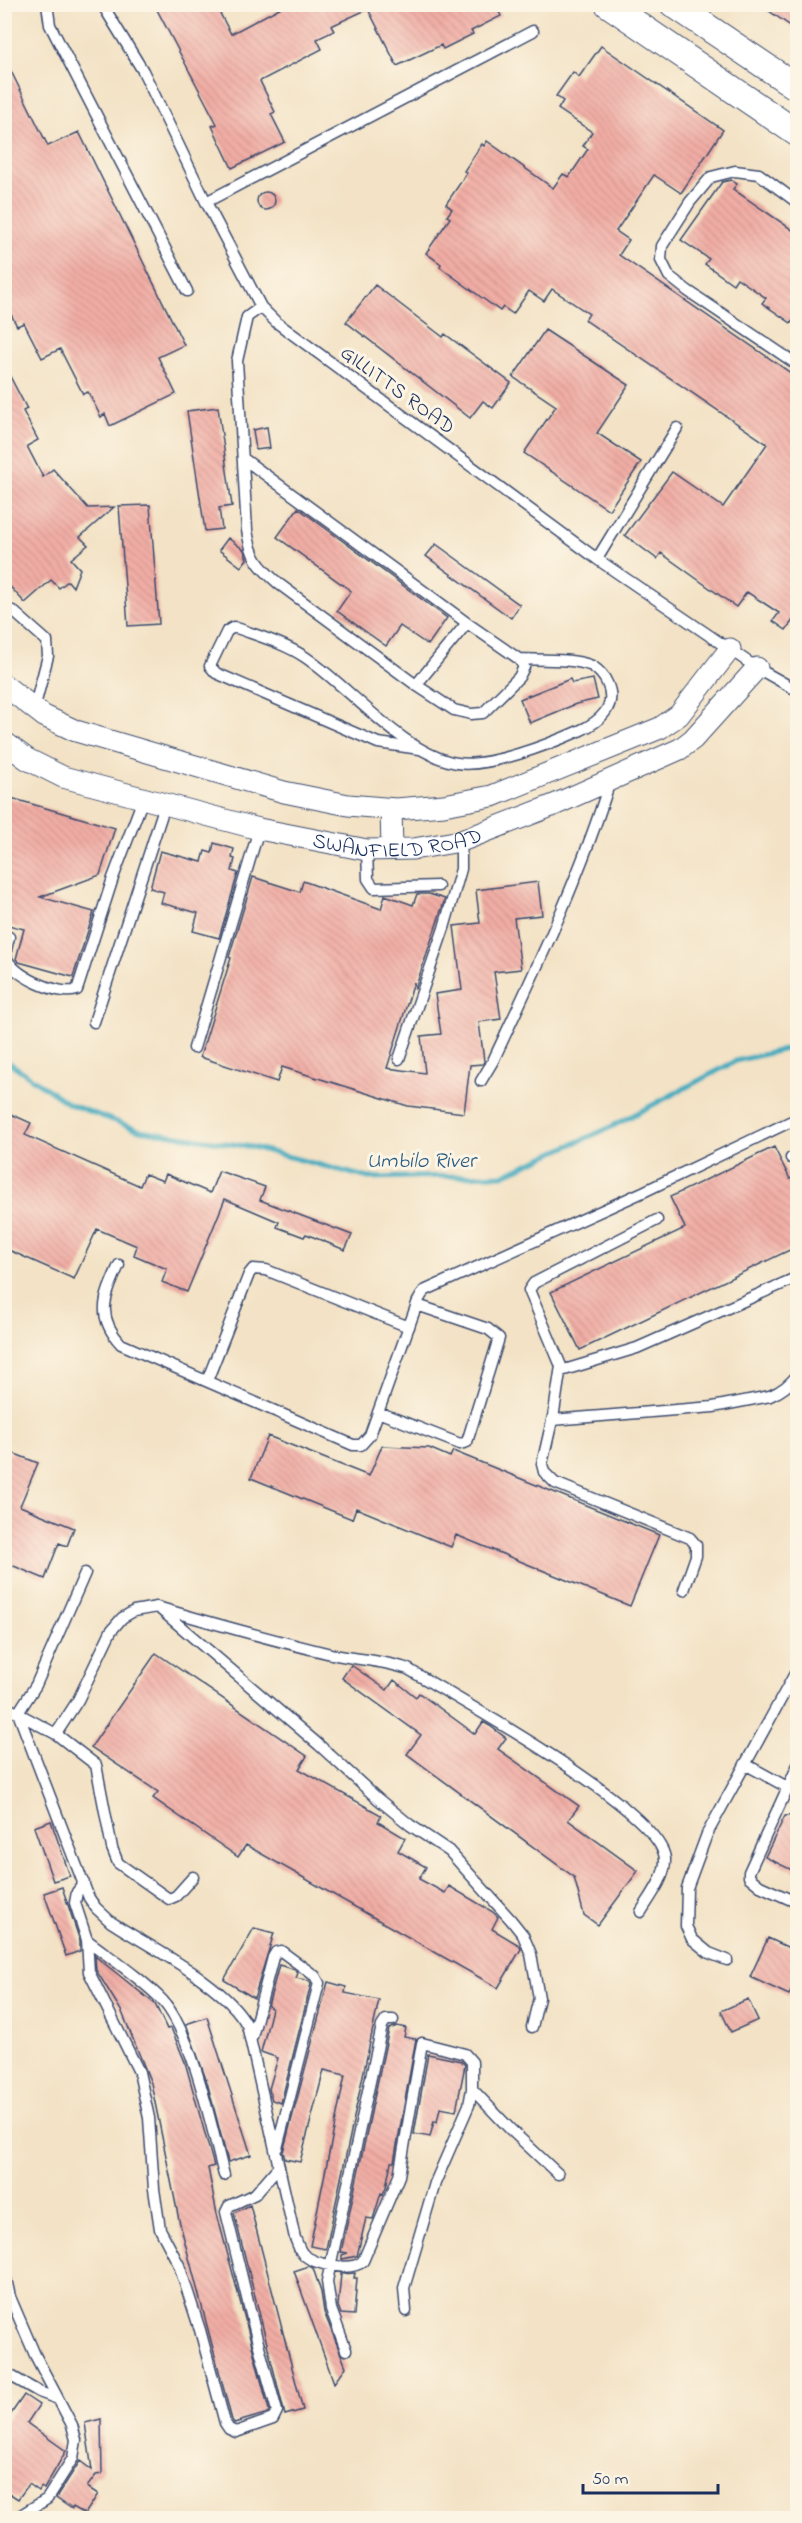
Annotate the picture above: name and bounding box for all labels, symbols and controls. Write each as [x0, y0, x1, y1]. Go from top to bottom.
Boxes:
street label: GILLITTS ROAD [333, 339, 460, 443]
street label: SWANFIELD ROAD [310, 821, 487, 867]
water label: Umbilo River [366, 1146, 479, 1178]
scale bar [583, 2457, 718, 2495]
text: 50 m [592, 2467, 629, 2493]

